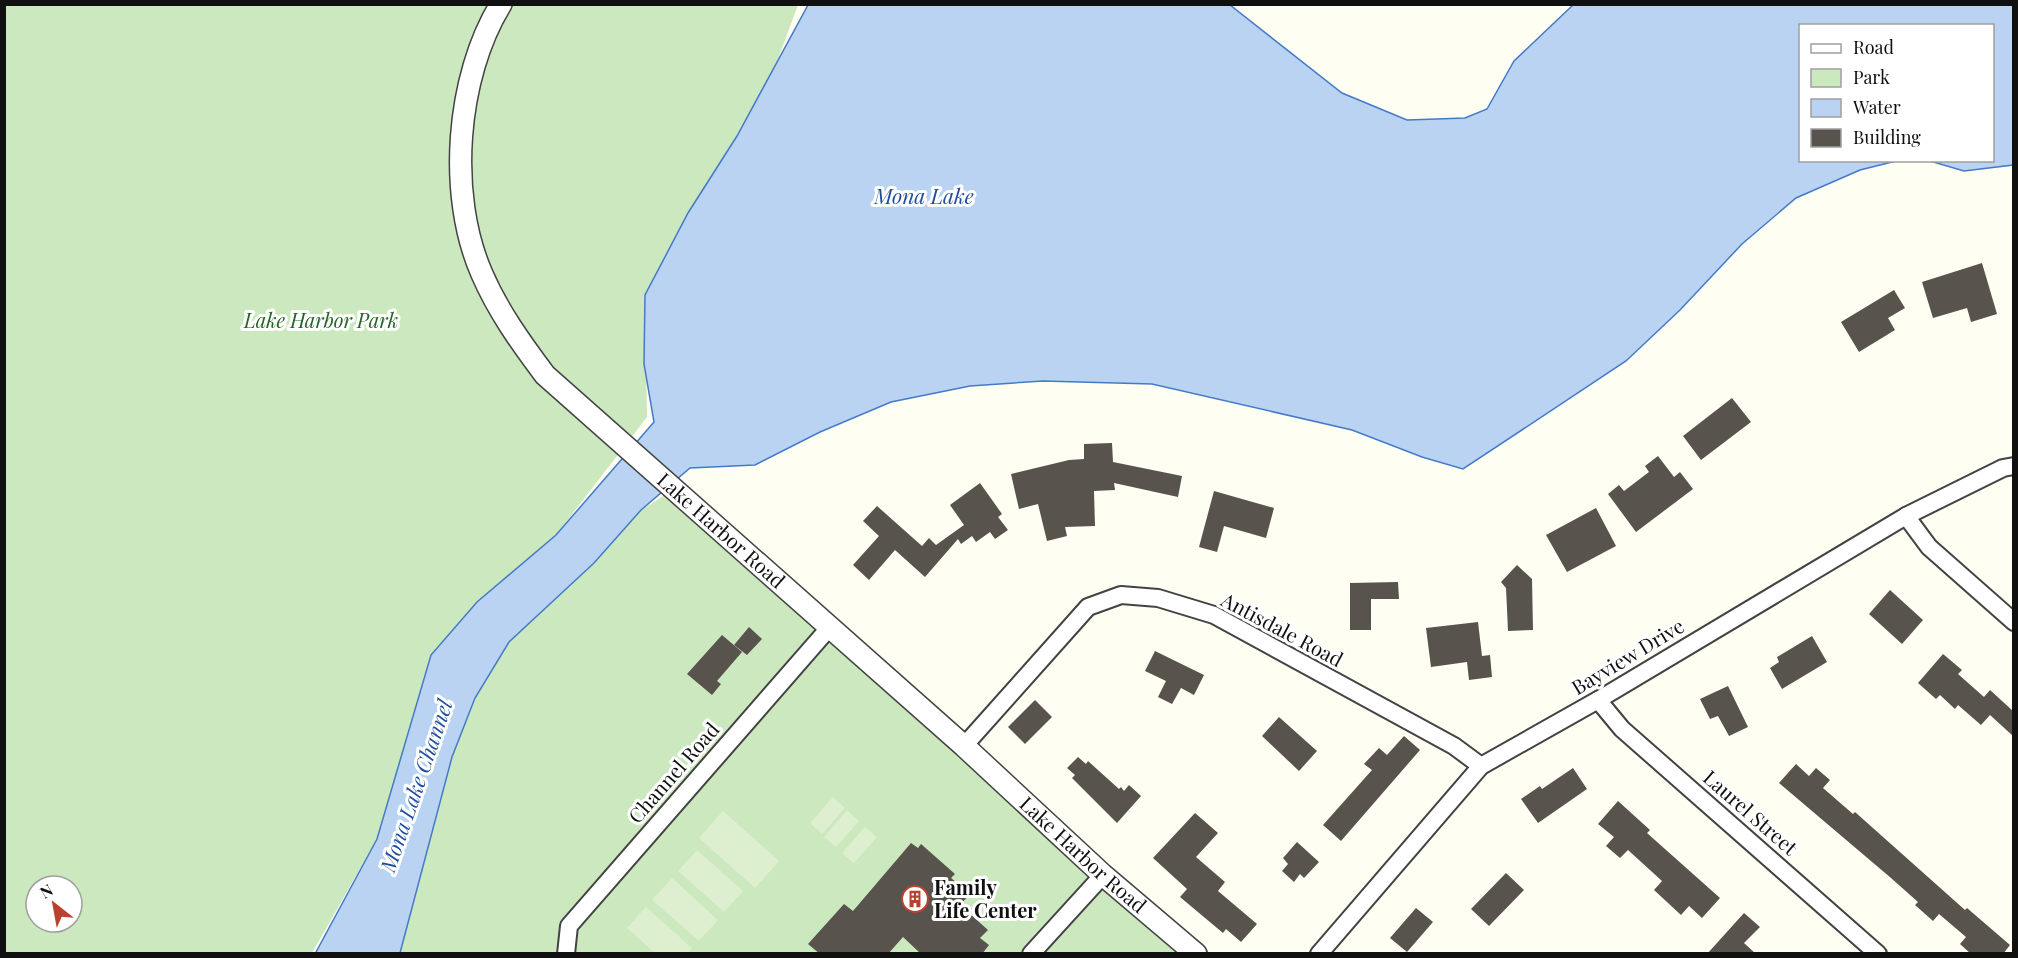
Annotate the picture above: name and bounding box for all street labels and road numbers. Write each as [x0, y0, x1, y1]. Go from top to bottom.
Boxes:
street label: Lake Harbor Road [652, 466, 792, 594]
street label: Antisdale Road [1216, 585, 1349, 672]
street label: Bayview Drive [1566, 611, 1689, 700]
street label: Channel Road [621, 715, 725, 828]
street label: Laurel Street [1698, 764, 1804, 861]
street label: Lake Harbor Road [1015, 790, 1153, 918]

